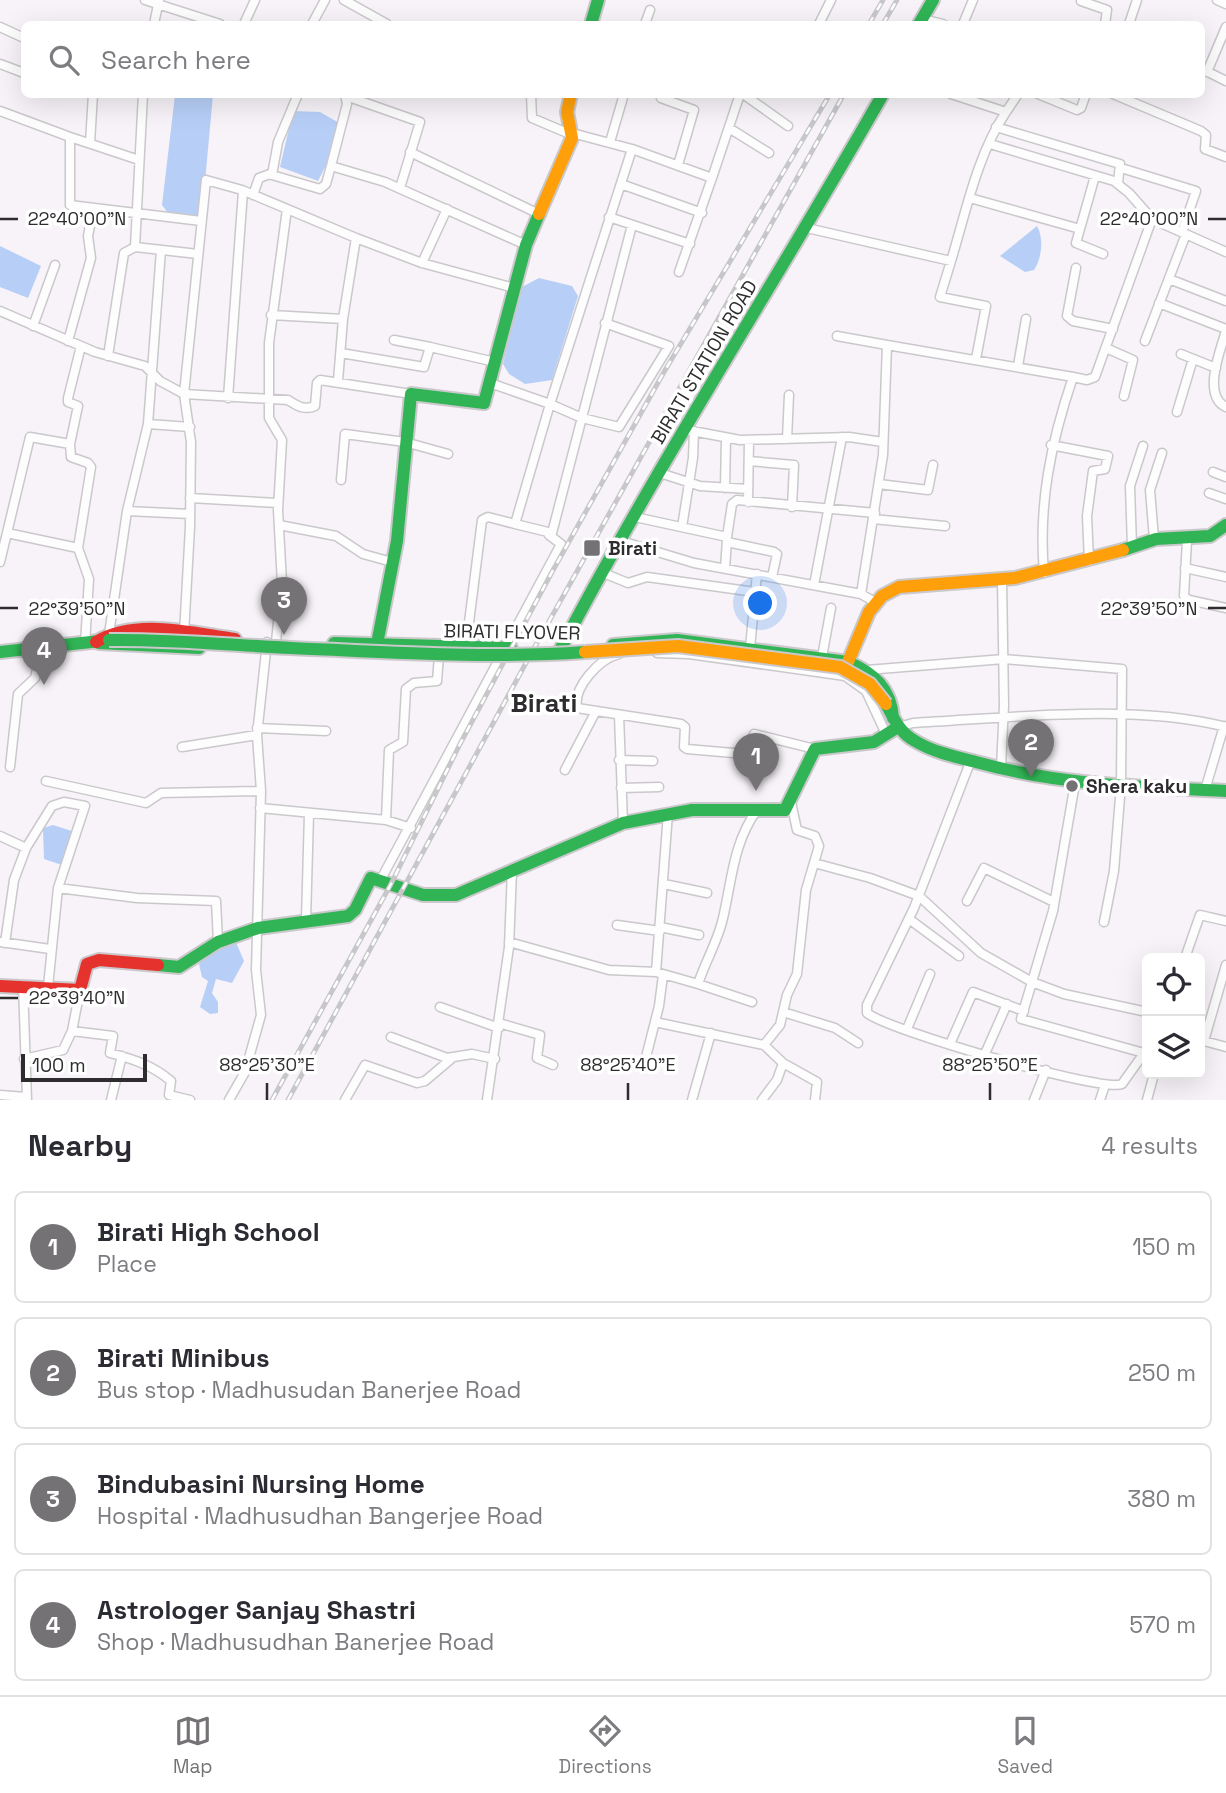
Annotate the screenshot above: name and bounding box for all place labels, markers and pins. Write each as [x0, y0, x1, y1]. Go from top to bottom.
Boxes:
place label: Birati [608, 536, 657, 561]
marker: Birati [582, 538, 602, 558]
pin: 3 [261, 577, 307, 635]
pin: 4 [21, 627, 67, 685]
pin: 2 [1008, 719, 1054, 777]
pin: 1 [733, 733, 779, 791]
place label: Shera kaku [1086, 774, 1187, 799]
marker: Shera kaku [1064, 778, 1080, 794]

